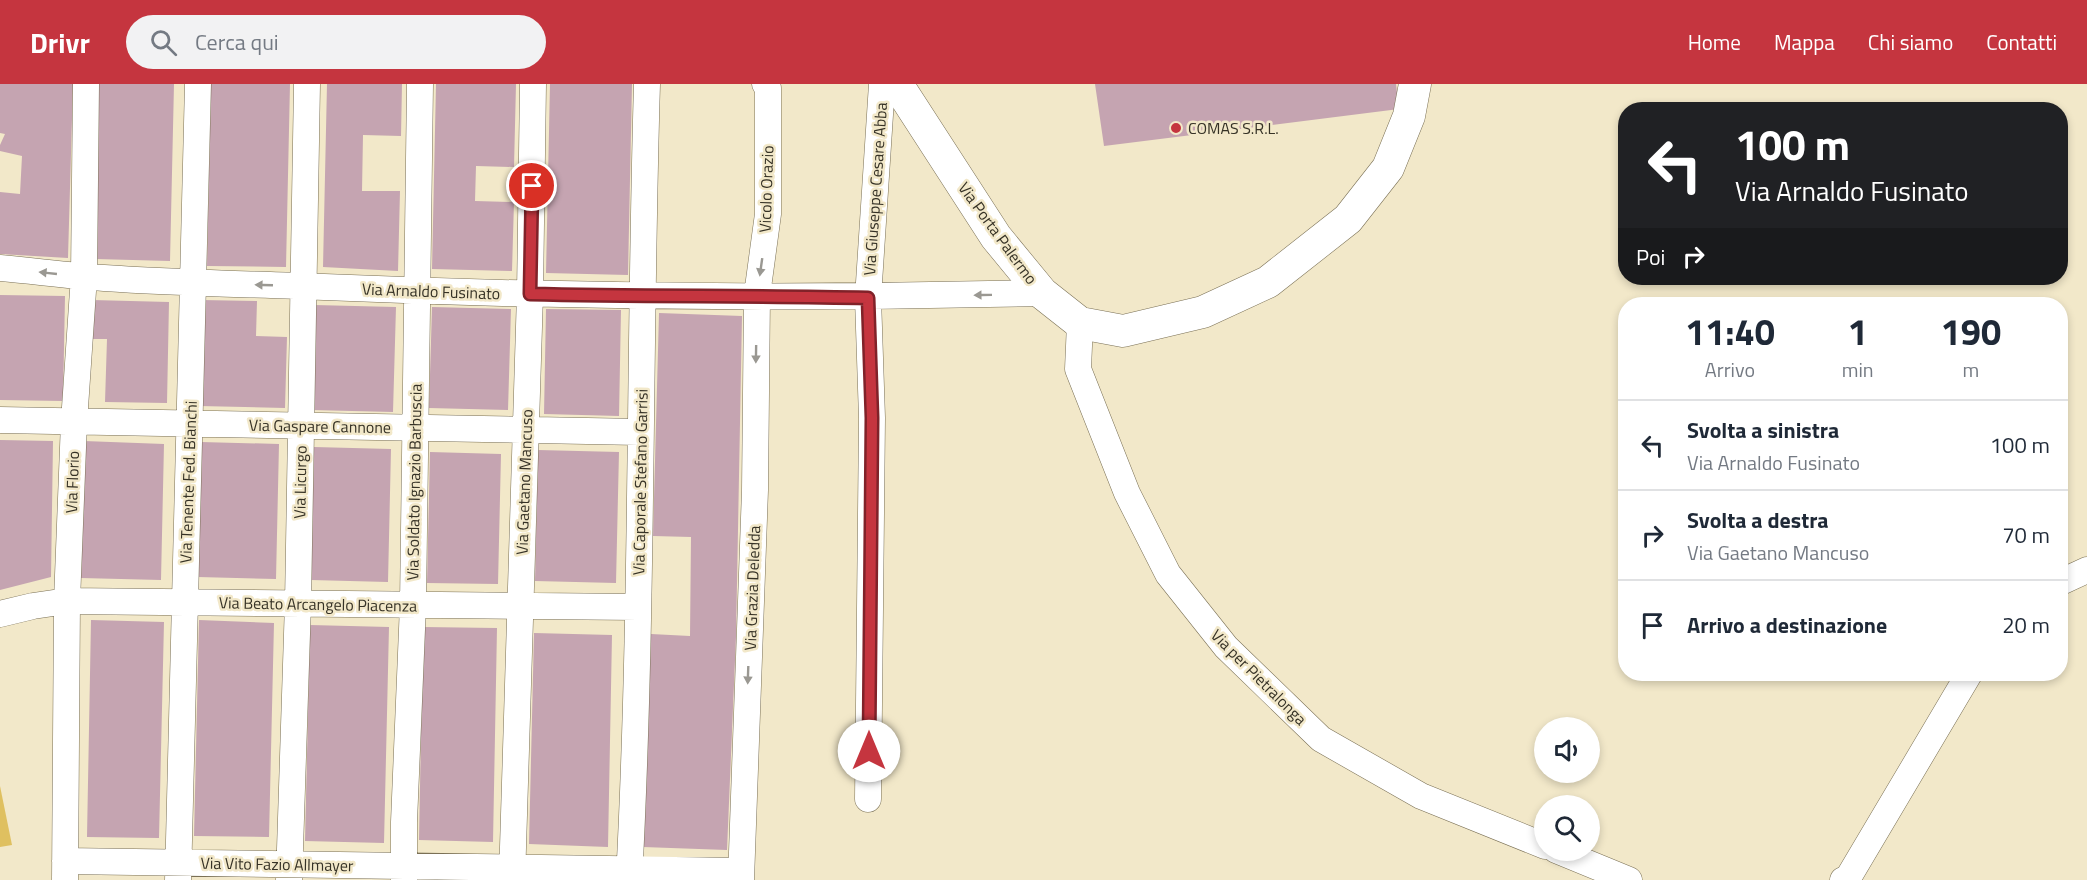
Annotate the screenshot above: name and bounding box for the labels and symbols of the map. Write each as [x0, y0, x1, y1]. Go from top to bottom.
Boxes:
street label: Via Giuseppe Cesare Abba [857, 102, 893, 276]
place label: COMAS S.R.L. [1188, 116, 1279, 140]
marker: COMAS S.R.L. [1169, 121, 1183, 135]
street label: Vicolo Orazio [752, 145, 780, 233]
pin [506, 160, 557, 211]
street label: Via Porta Palermo [953, 177, 1043, 289]
one-way arrow [756, 257, 765, 276]
one-way arrow [38, 268, 57, 278]
street label: Via Arnaldo Fusinato [361, 277, 501, 305]
one-way arrow [254, 280, 273, 289]
one-way arrow [974, 290, 993, 300]
one-way arrow [751, 344, 761, 363]
street label: Via Soldato Ignazio Barbuscia [400, 383, 428, 581]
street label: Via Caporale Stefano Garrisi [626, 389, 654, 575]
street label: Via Tenente Fed. Bianchi [173, 400, 203, 564]
street label: Via Gaetano Mancuso [509, 409, 539, 555]
street label: Via Gaspare Cannone [249, 413, 391, 439]
street label: Via Licurgo [287, 445, 313, 519]
street label: Via Florio [59, 450, 85, 514]
street label: Via Grazia Deledda [738, 525, 766, 651]
street label: Via Beato Arcangelo Piacenza [219, 590, 417, 618]
street label: Via per Pietralonga [1206, 624, 1312, 730]
one-way arrow [744, 665, 753, 684]
position arrow [837, 719, 901, 783]
street label: Via Vito Fazio Allmayer [200, 851, 354, 877]

